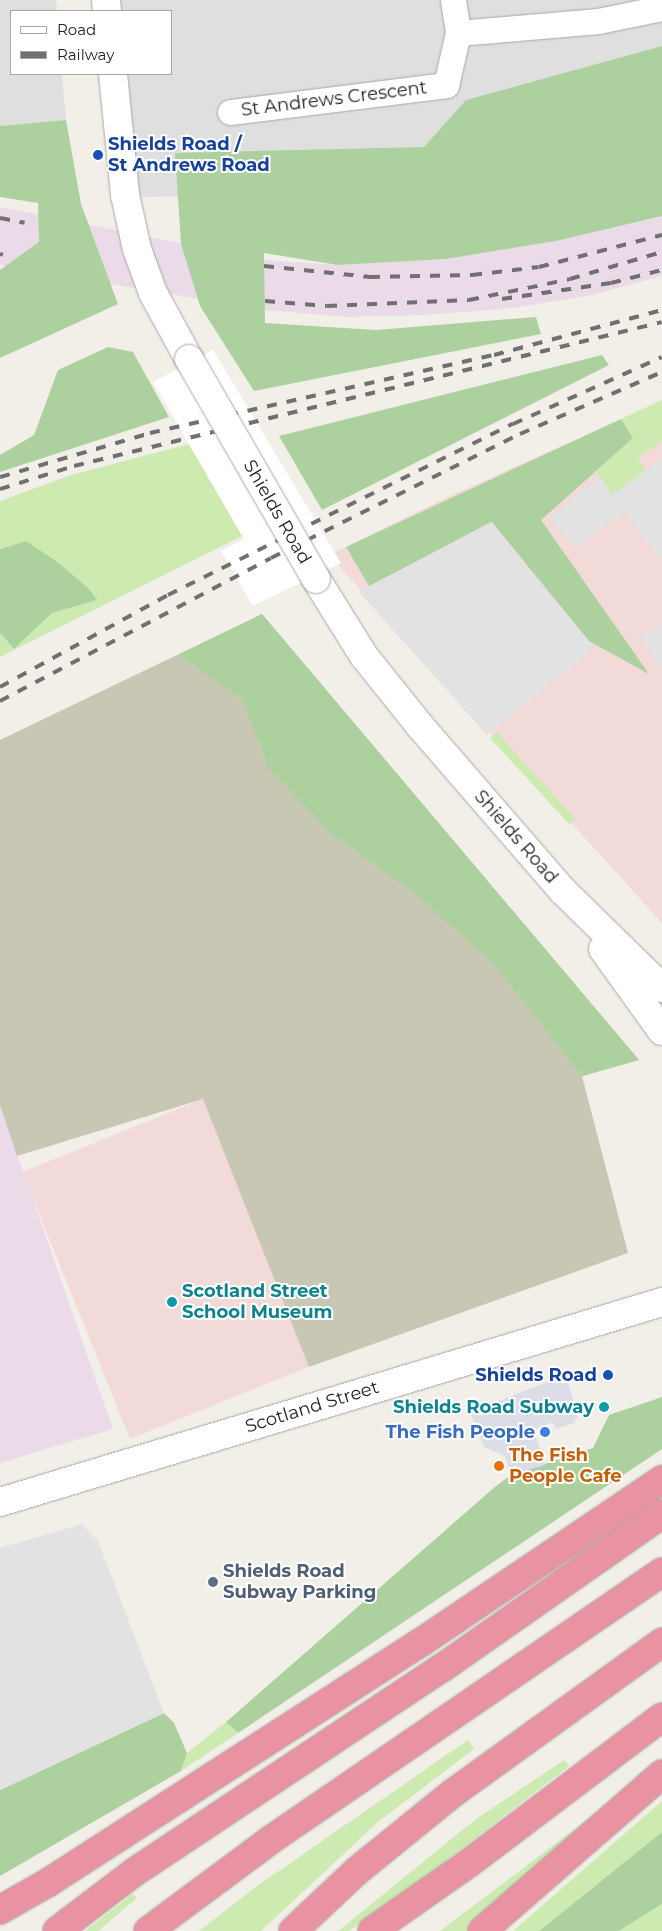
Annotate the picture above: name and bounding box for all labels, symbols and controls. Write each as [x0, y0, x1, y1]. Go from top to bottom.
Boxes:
legend [10, 10, 172, 75]
text: Road [57, 20, 96, 39]
text: Railway [57, 45, 114, 64]
street label: St Andrews Crescent [240, 77, 428, 121]
place label: Shields Road / St Andrews Road [108, 134, 270, 176]
marker: Shields Road / St Andrews Road [92, 149, 104, 161]
street label: Shields Road [239, 456, 315, 568]
street label: Shields Road [470, 786, 562, 888]
place label: Scotland Street School Museum [182, 1281, 332, 1324]
marker: Scotland Street School Museum [166, 1296, 178, 1308]
place label: Shields Road [475, 1364, 597, 1386]
marker: Shields Road [601, 1368, 615, 1382]
street label: Scotland Street [243, 1376, 381, 1438]
place label: Shields Road Subway [393, 1396, 594, 1418]
marker: Shields Road Subway [598, 1401, 610, 1413]
place label: The Fish People [386, 1421, 535, 1443]
marker: The Fish People [539, 1426, 551, 1438]
place label: The Fish People Cafe [509, 1445, 622, 1488]
marker: The Fish People Cafe [493, 1460, 505, 1472]
place label: Shields Road Subway Parking [223, 1561, 376, 1604]
marker: Shields Road Subway Parking [207, 1576, 219, 1588]

